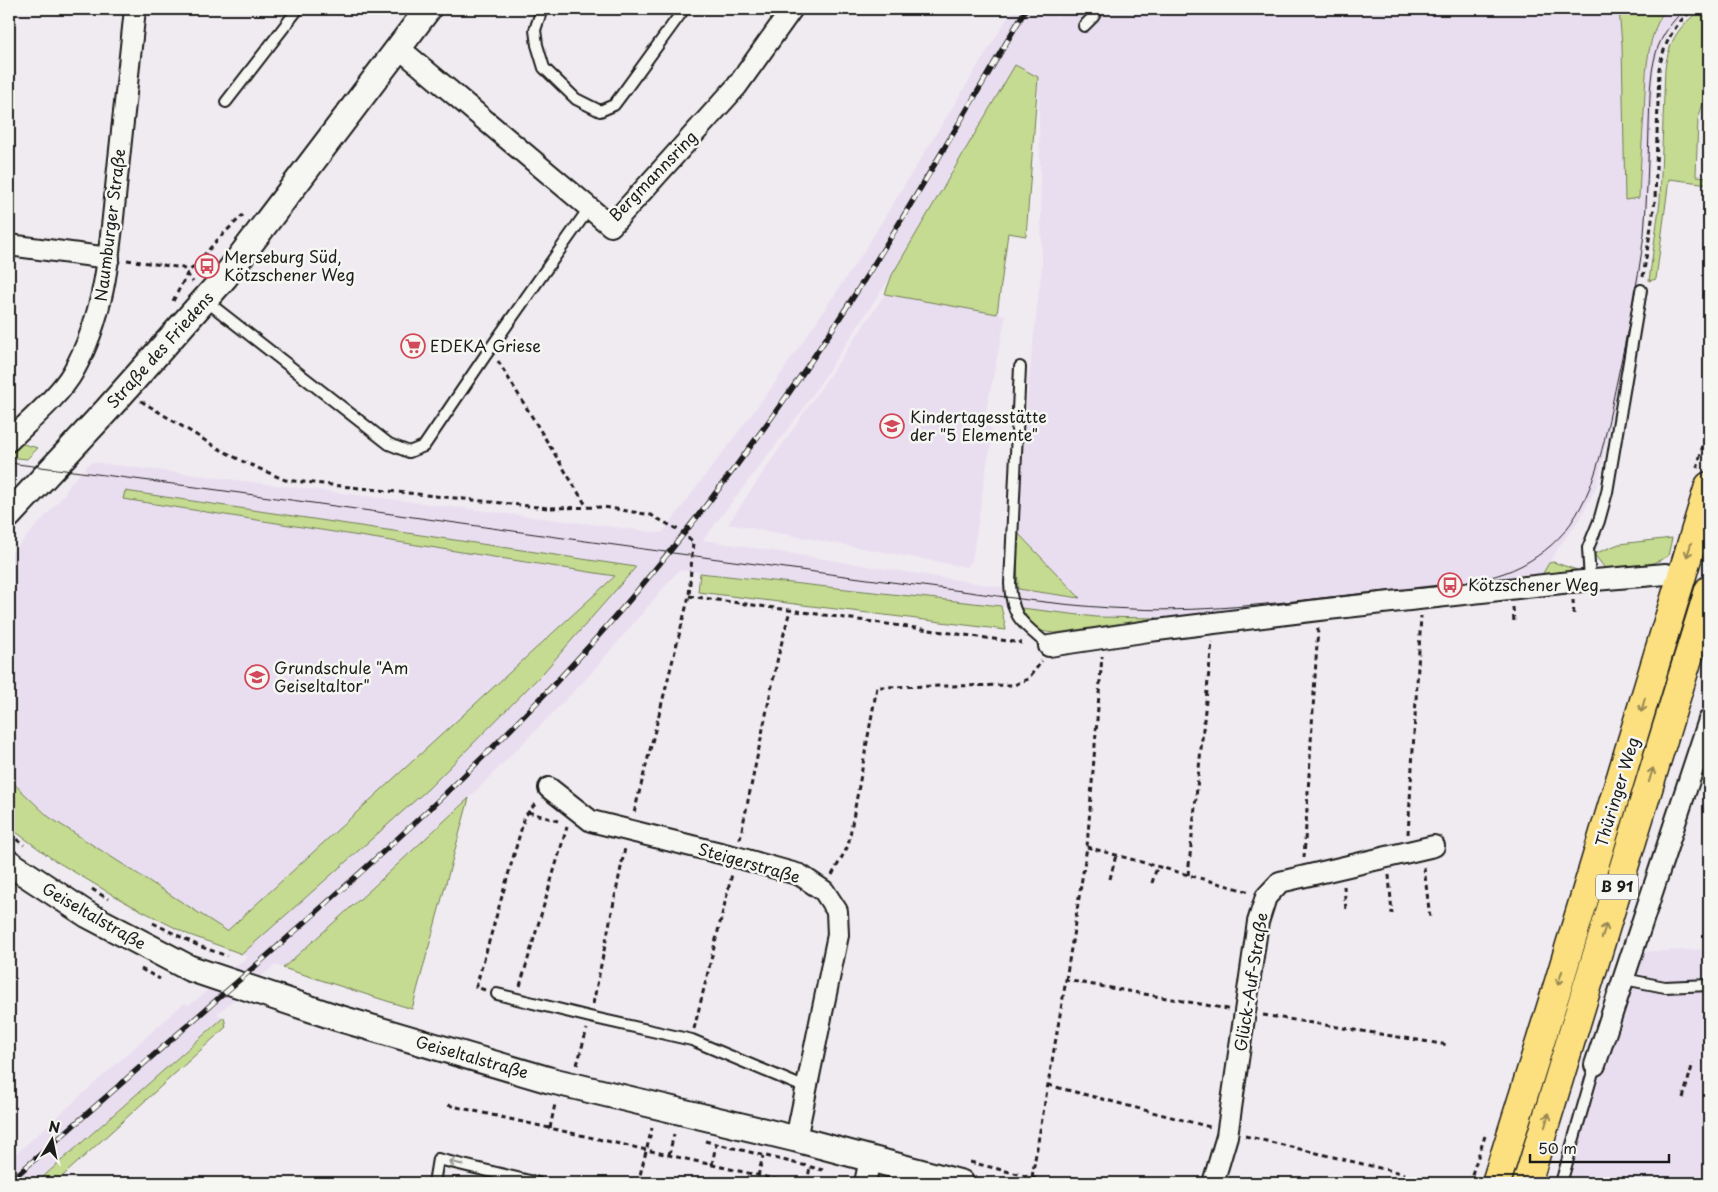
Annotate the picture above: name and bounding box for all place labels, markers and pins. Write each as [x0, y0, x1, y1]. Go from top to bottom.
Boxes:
place label: Merseburg Süd, Kötzschener Weg [224, 244, 355, 286]
bus stop icon: Merseburg Süd, Kötzschener Weg [194, 253, 220, 279]
supermarket icon: EDEKA Griese [400, 333, 426, 359]
place label: EDEKA Griese [430, 333, 541, 357]
place label: Kindertagesstätte der "5 Elemente" [910, 404, 1047, 446]
school or university icon: Kindertagesstätte der "5 Elemente" [879, 413, 905, 439]
bus stop icon: Kötzschener Weg [1437, 572, 1463, 598]
place label: Kötzschener Weg [1468, 572, 1599, 596]
place label: Grundschule "Am Geiseltaltor" [274, 655, 408, 697]
school or university icon: Grundschule "Am Geiseltaltor" [244, 664, 270, 690]

